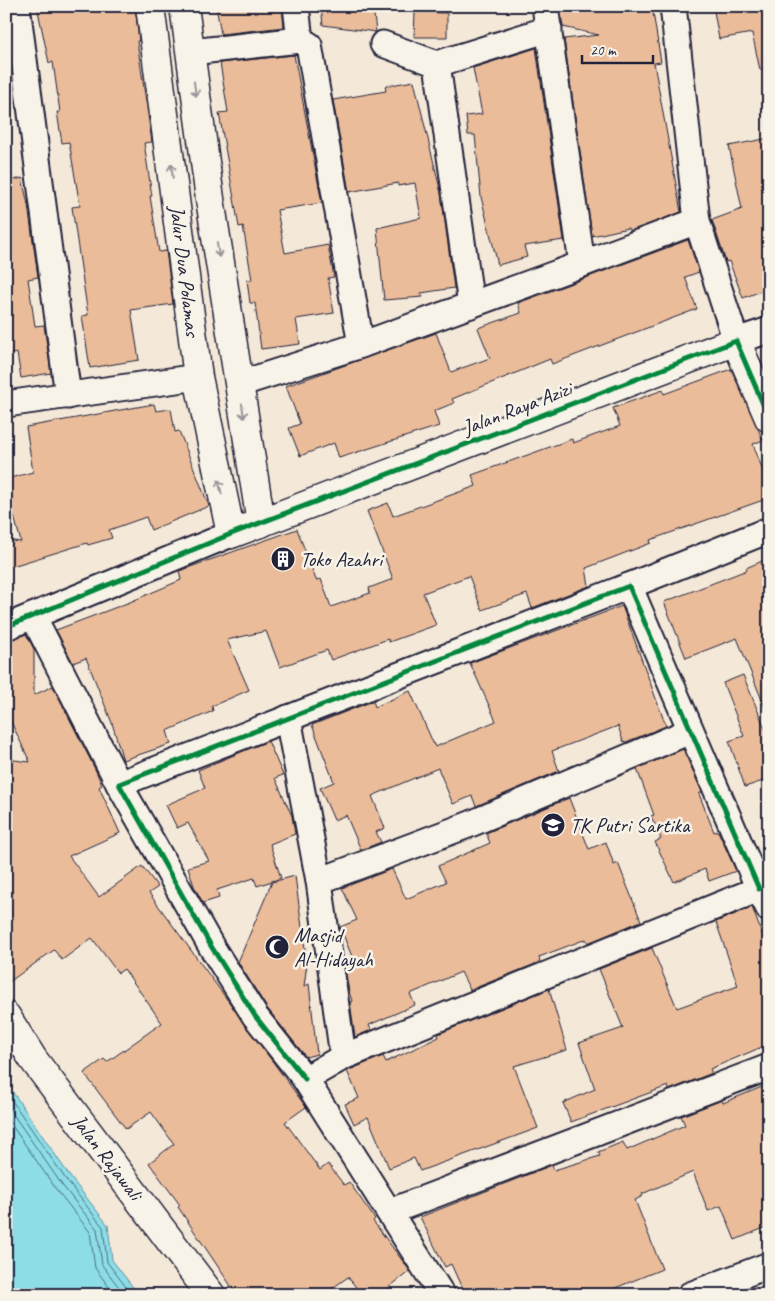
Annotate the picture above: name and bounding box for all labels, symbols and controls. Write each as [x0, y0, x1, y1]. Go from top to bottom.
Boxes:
scale bar [582, 32, 654, 64]
text: 20 m [590, 41, 617, 60]
one-way arrow [191, 81, 201, 97]
one-way arrow [167, 163, 177, 179]
street label: Jalur Dua Polamas [164, 203, 206, 340]
one-way arrow [213, 242, 223, 258]
street label: Jalan Raya Azizi [458, 374, 578, 441]
one-way arrow [238, 402, 248, 418]
one-way arrow [215, 479, 224, 495]
building icon: Toko Azahri [270, 546, 296, 572]
place label: Toko Azahri [300, 546, 385, 572]
school or university icon: TK Putri Sartika [540, 812, 566, 838]
place label: TK Putri Sartika [570, 812, 691, 838]
place label: Masjid Al-Hidayah [294, 922, 373, 972]
mosque icon: Masjid Al-Hidayah [264, 934, 290, 960]
street label: Jalan Rajawali [66, 1108, 150, 1208]

